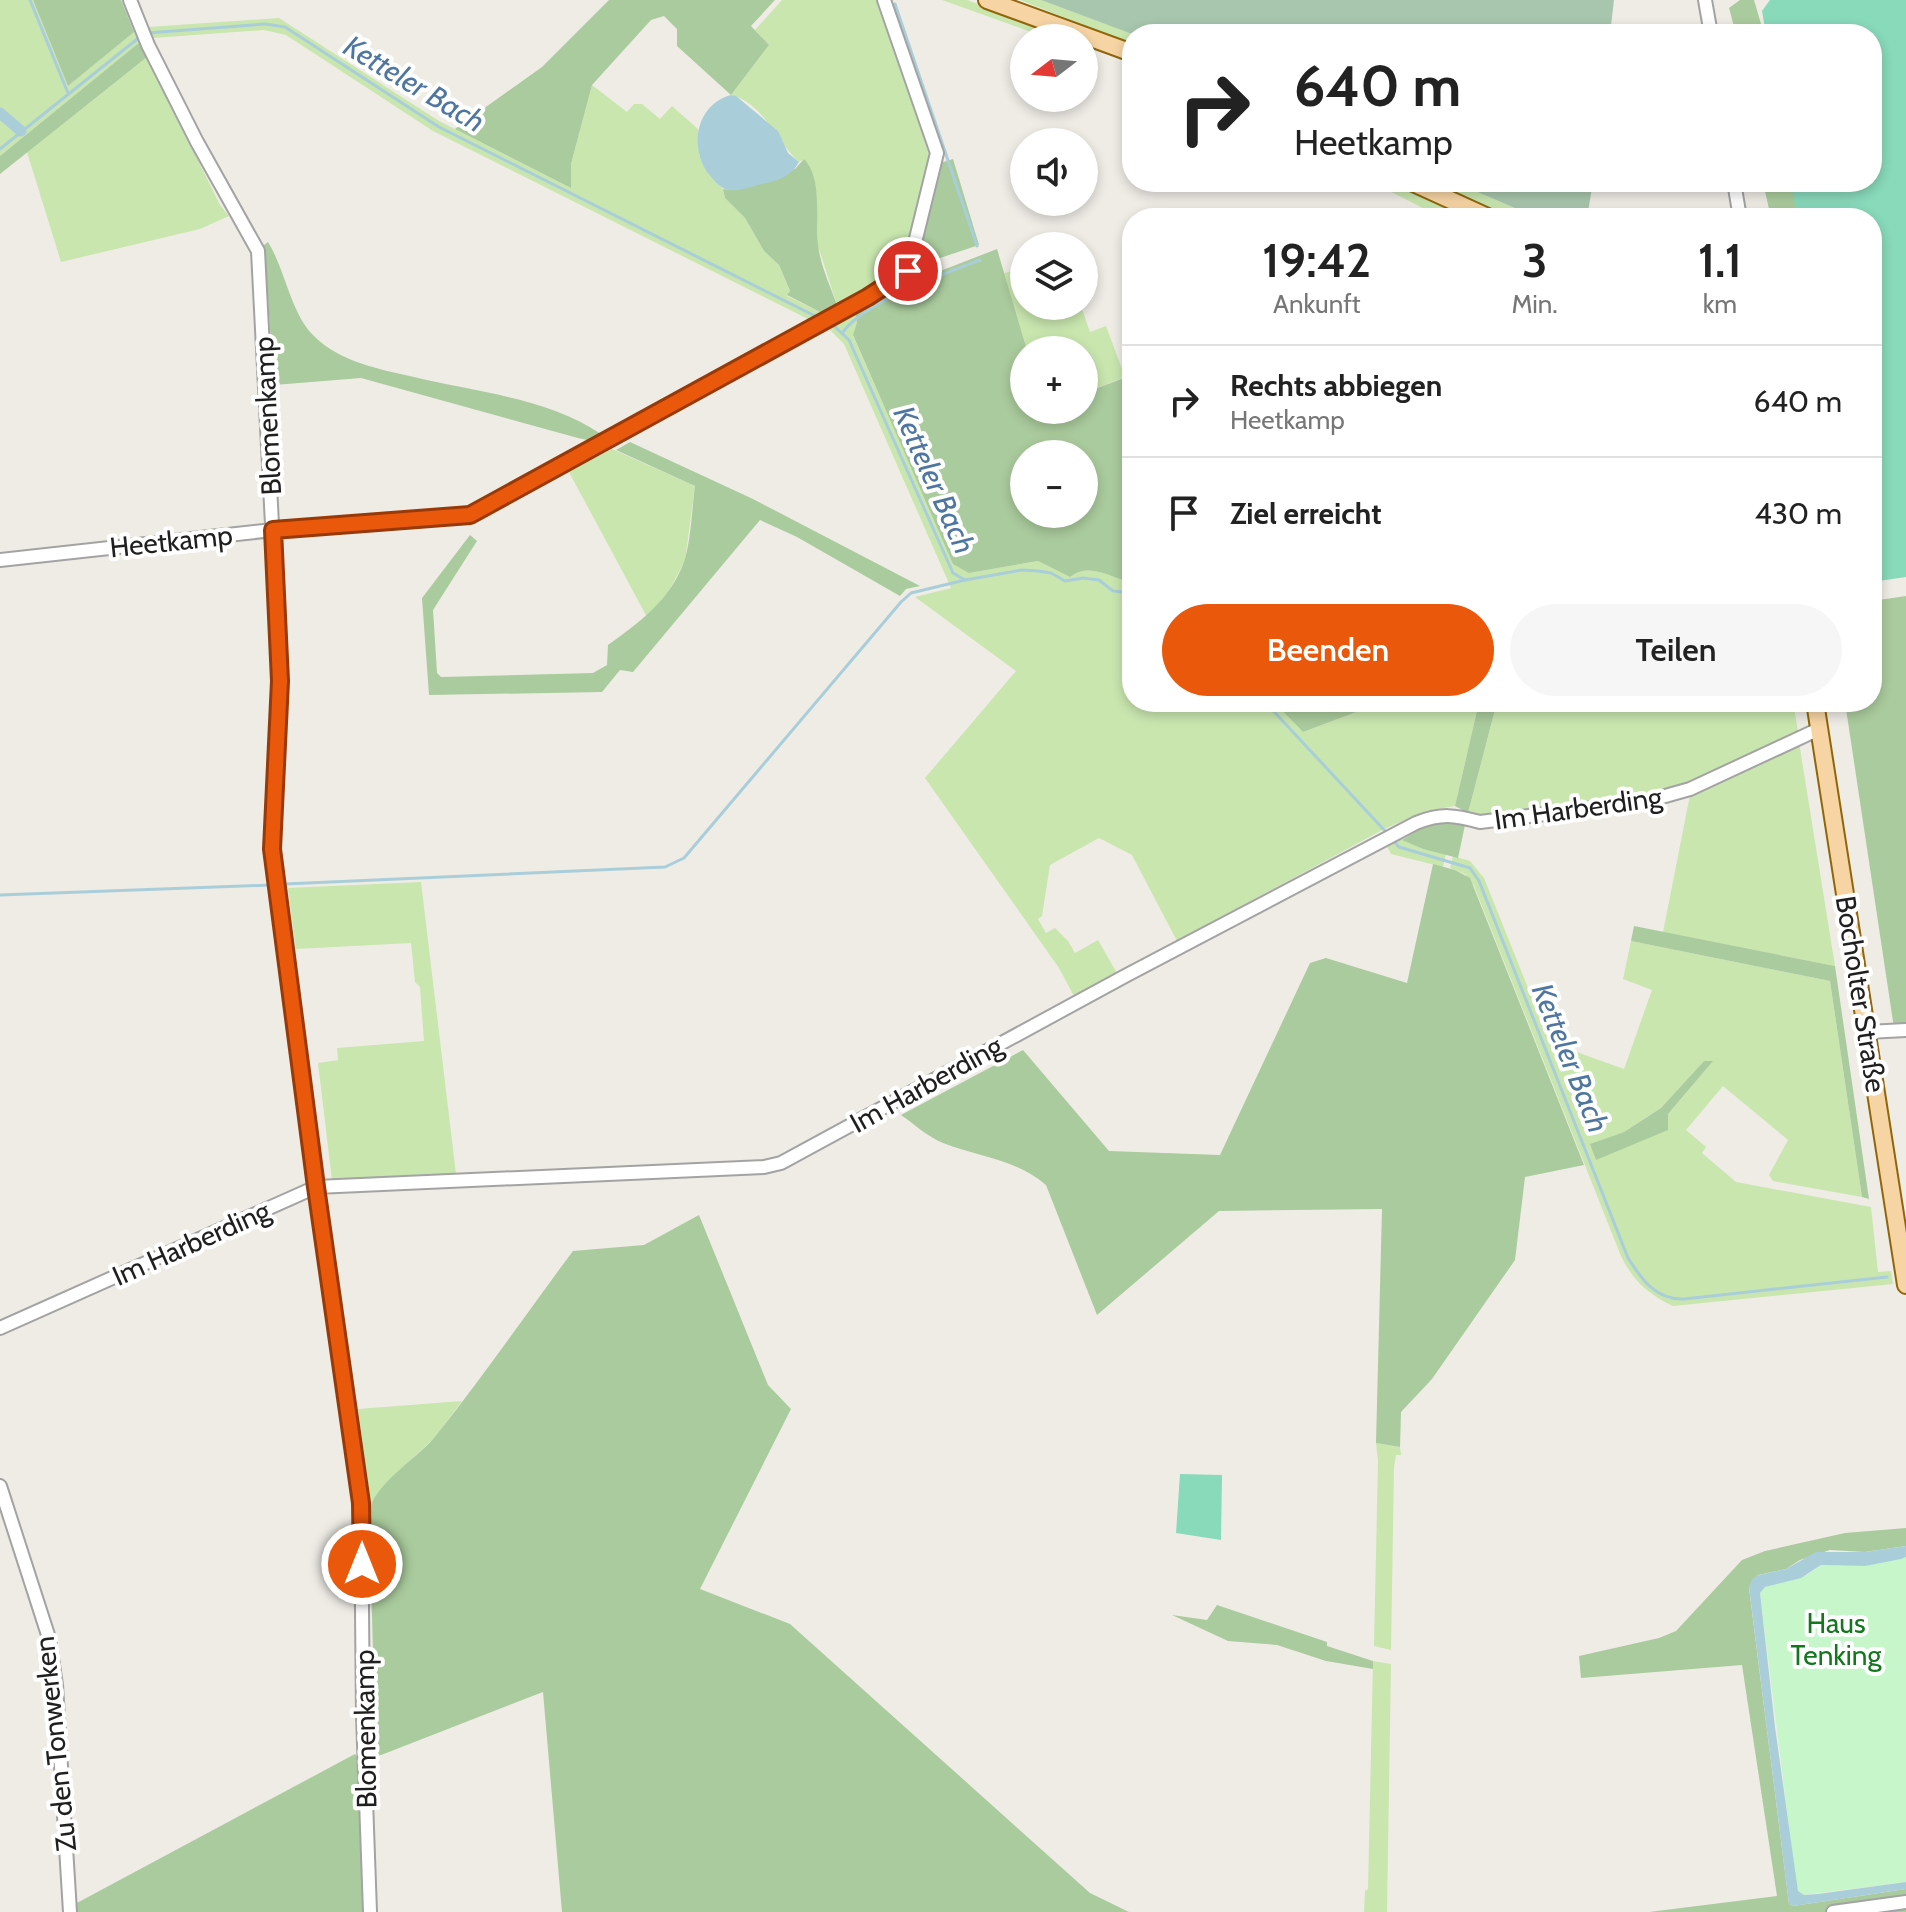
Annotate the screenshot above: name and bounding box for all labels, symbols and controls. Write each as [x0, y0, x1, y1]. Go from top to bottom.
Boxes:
north arrow [1010, 24, 1098, 112]
map controls [1010, 24, 1098, 528]
water label: Ketteler Bach [337, 27, 491, 140]
text: 640 m [1294, 52, 1461, 120]
icon: right [1162, 56, 1266, 160]
text: Heetkamp [1294, 120, 1453, 164]
button: sound [1010, 128, 1098, 216]
text: 19:42 [1262, 231, 1371, 289]
text: 3 [1522, 231, 1548, 289]
text: 1.1 [1698, 231, 1742, 289]
button: layers [1010, 232, 1098, 320]
pin [874, 237, 942, 305]
icon: arrive [886, 249, 930, 293]
text: Ankunft [1273, 288, 1361, 320]
text: Min. [1511, 288, 1558, 320]
text: km [1703, 288, 1737, 320]
street label: Blomenkamp [246, 336, 288, 496]
button: + [1010, 336, 1098, 424]
text: Rechts abbiegen [1230, 367, 1442, 404]
icon: right [1162, 379, 1206, 423]
text: 640 m [1754, 383, 1842, 420]
water label: Ketteler Bach [885, 400, 983, 559]
text: Heetkamp [1230, 404, 1345, 436]
button: − [1010, 440, 1098, 528]
icon: arrive [1162, 491, 1206, 535]
text: Ziel erreicht [1230, 495, 1381, 532]
text: 430 m [1754, 495, 1842, 532]
street label: Heetkamp [108, 518, 234, 564]
button: Beenden [1162, 604, 1494, 696]
button: Teilen [1510, 604, 1842, 696]
street label: Im Harberding [1492, 779, 1665, 837]
street label: Bocholter Straße [1829, 893, 1893, 1095]
water label: Ketteler Bach [1524, 978, 1617, 1138]
street label: Im Harberding [844, 1028, 1009, 1140]
street label: Im Harberding [107, 1193, 276, 1293]
position arrow [320, 1522, 404, 1606]
park label: Haus Tenking [1791, 1606, 1882, 1672]
street label: Zu den Tonwerken [27, 1635, 83, 1853]
street label: Blomenkamp [347, 1649, 383, 1809]

